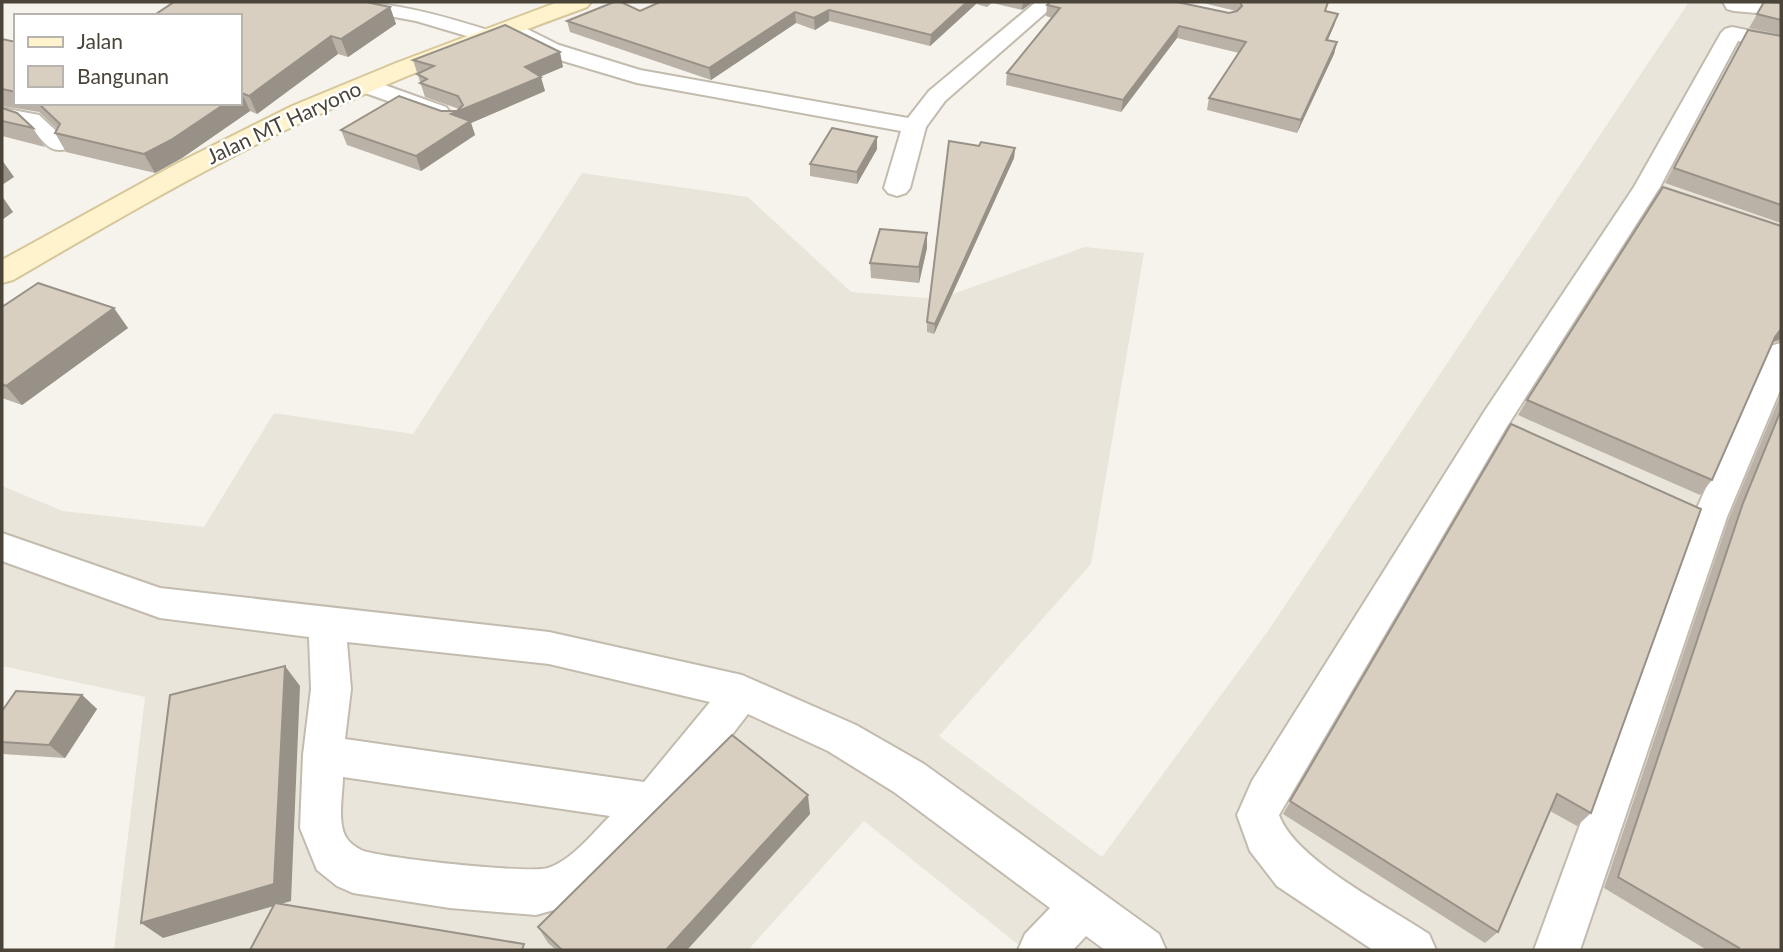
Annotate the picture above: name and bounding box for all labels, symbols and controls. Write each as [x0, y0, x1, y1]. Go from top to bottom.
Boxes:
legend [14, 14, 242, 105]
text: Jalan [77, 28, 123, 53]
text: Bangunan [77, 63, 169, 88]
street label: Jalan MT Haryono [202, 75, 365, 168]

